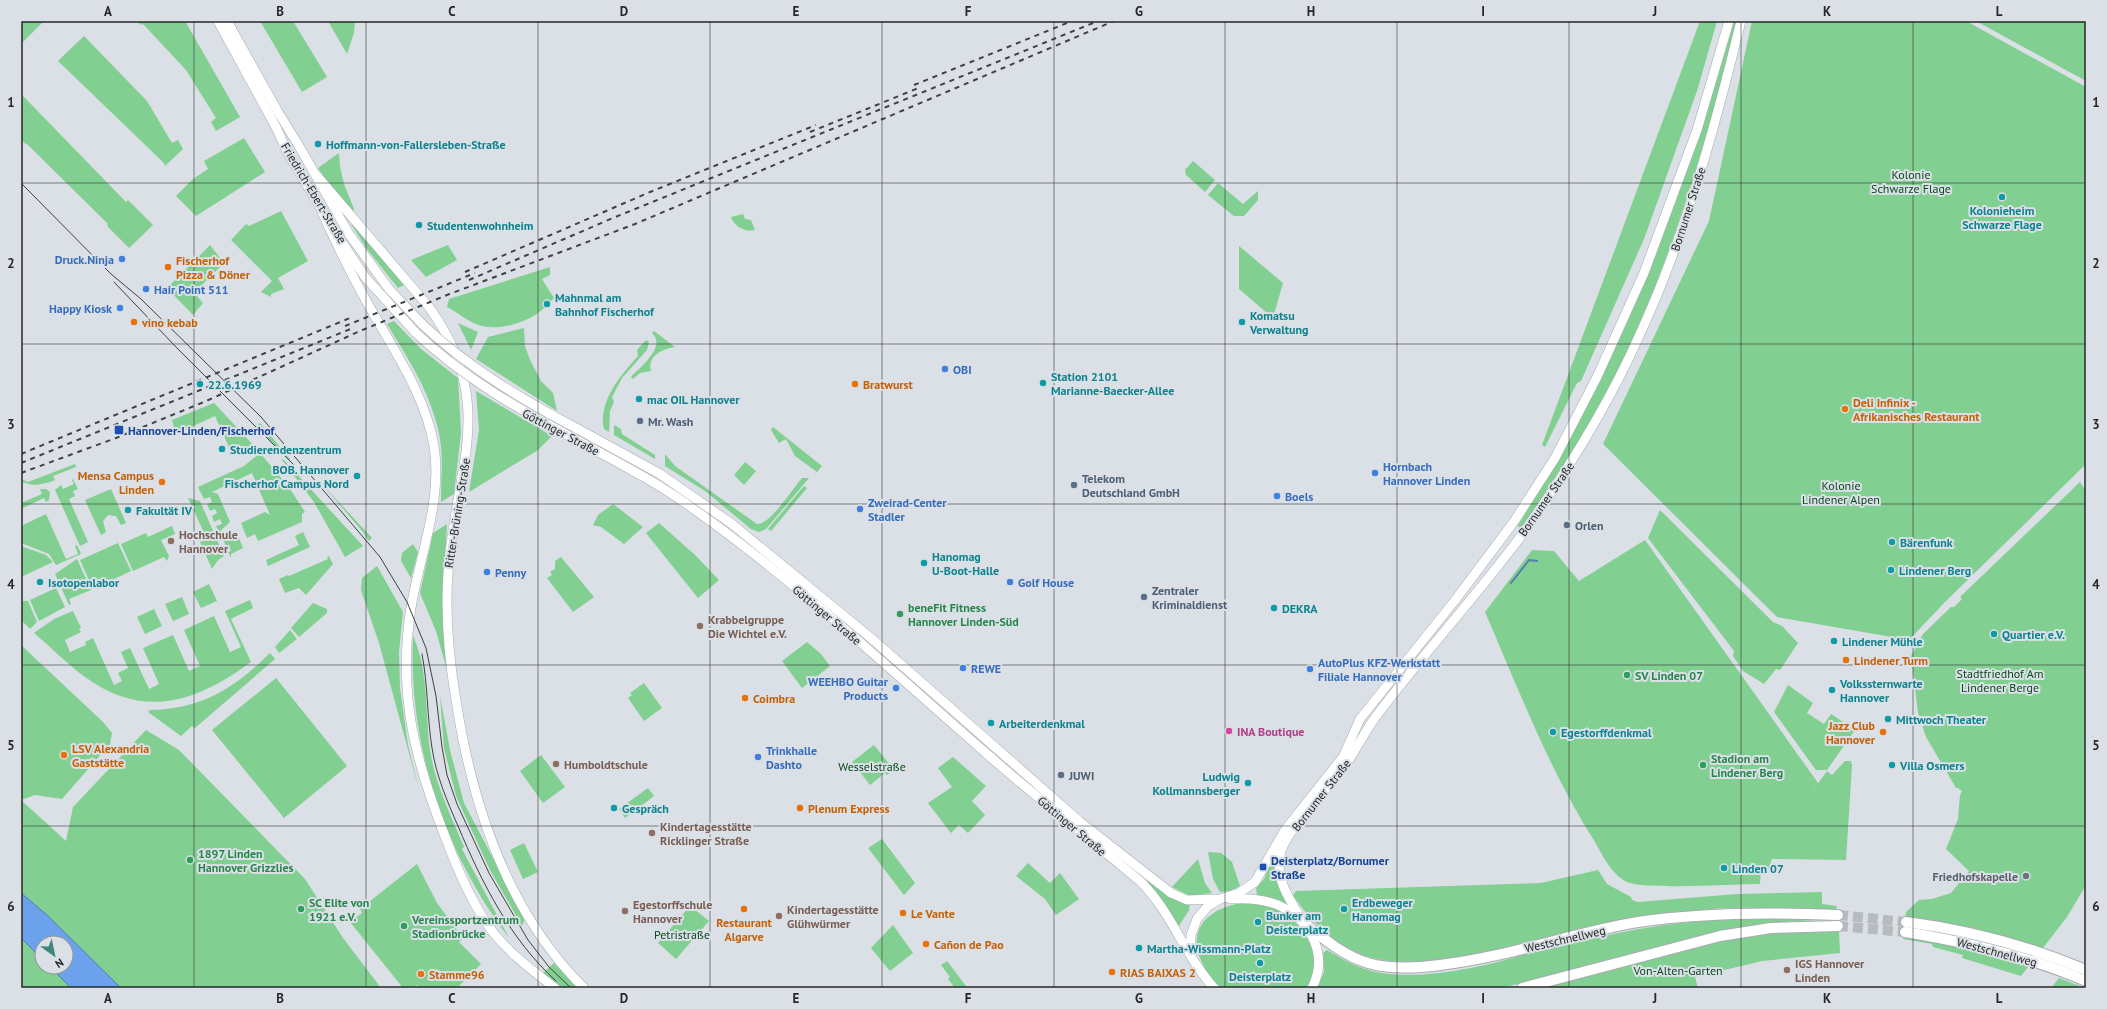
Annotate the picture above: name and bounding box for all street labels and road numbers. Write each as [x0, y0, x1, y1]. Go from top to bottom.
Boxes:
street label: Friedrich-Ebert-Straße [278, 140, 350, 246]
street label: Bornumer Straße [1667, 165, 1709, 253]
street label: Göttinger Straße [520, 405, 602, 459]
street label: Ritter-Brüning-Straße [441, 457, 473, 569]
street label: Bornumer Straße [1515, 459, 1577, 539]
street label: Göttinger Straße [790, 582, 864, 648]
street label: Bornumer Straße [1288, 756, 1354, 834]
street label: Göttinger Straße [1035, 793, 1109, 859]
street label: Westschnellweg [1523, 922, 1607, 956]
street label: Westschnellweg [1955, 934, 2039, 970]

